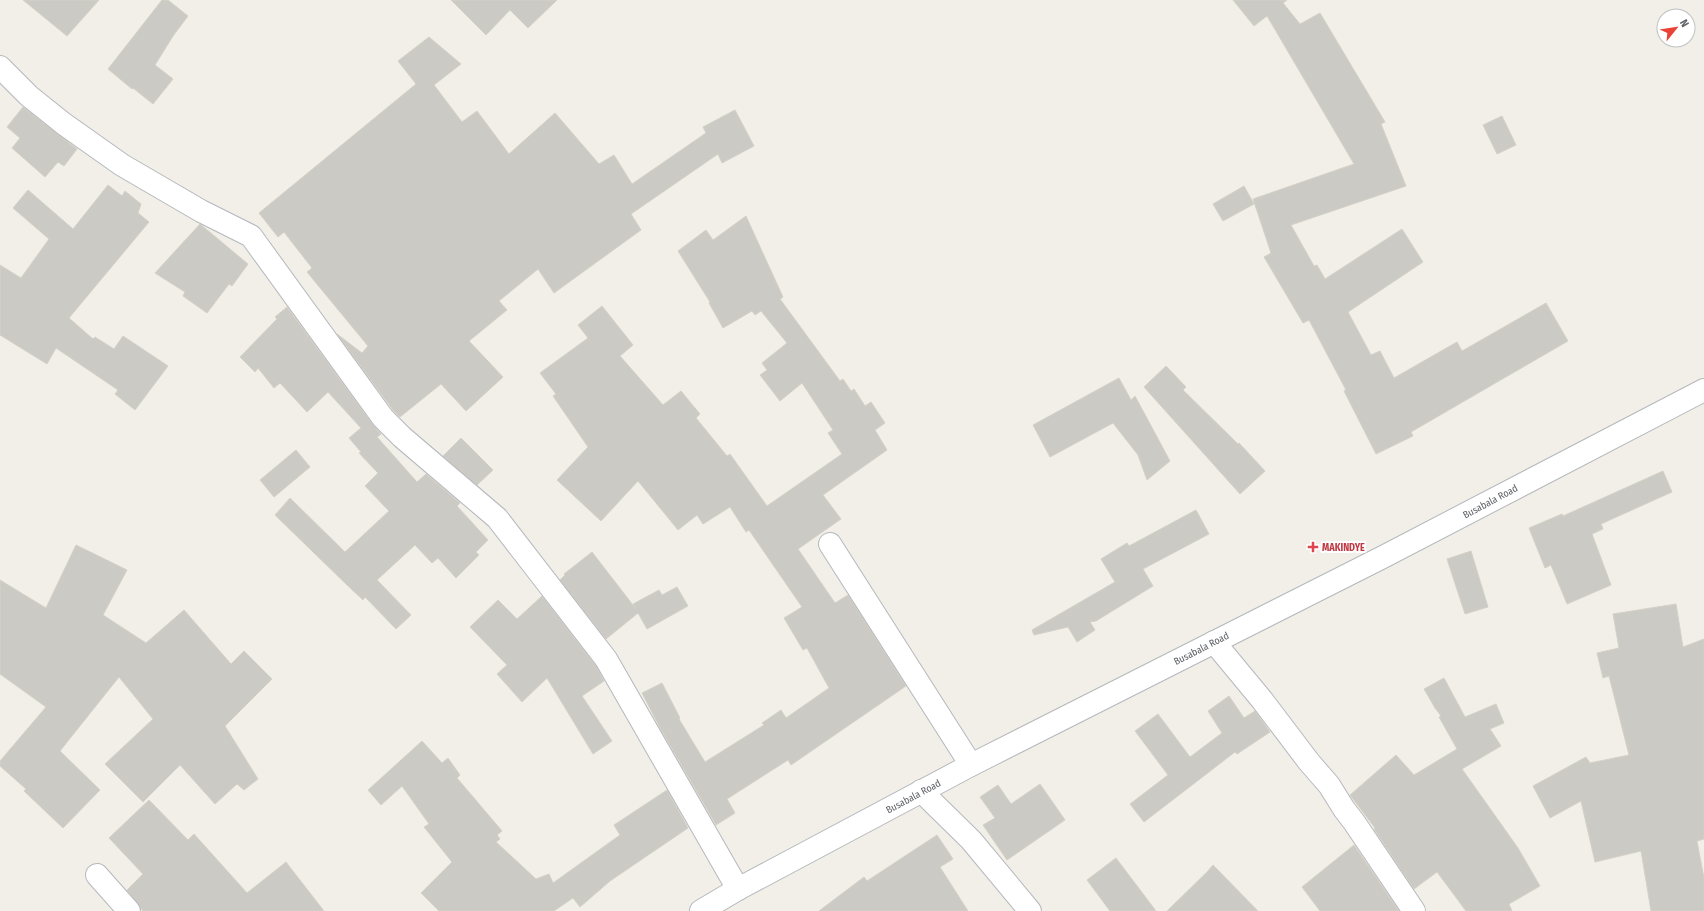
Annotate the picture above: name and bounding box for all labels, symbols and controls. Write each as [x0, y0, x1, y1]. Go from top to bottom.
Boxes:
north arrow [1656, 8, 1696, 48]
text: N [1677, 17, 1692, 29]
street label: Busabala Road [1461, 482, 1520, 521]
marker: MAKINDYE [1307, 541, 1319, 553]
place label: MAKINDYE [1322, 542, 1365, 554]
street label: Busabala Road [1172, 630, 1231, 668]
street label: Busabala Road [884, 777, 943, 816]

